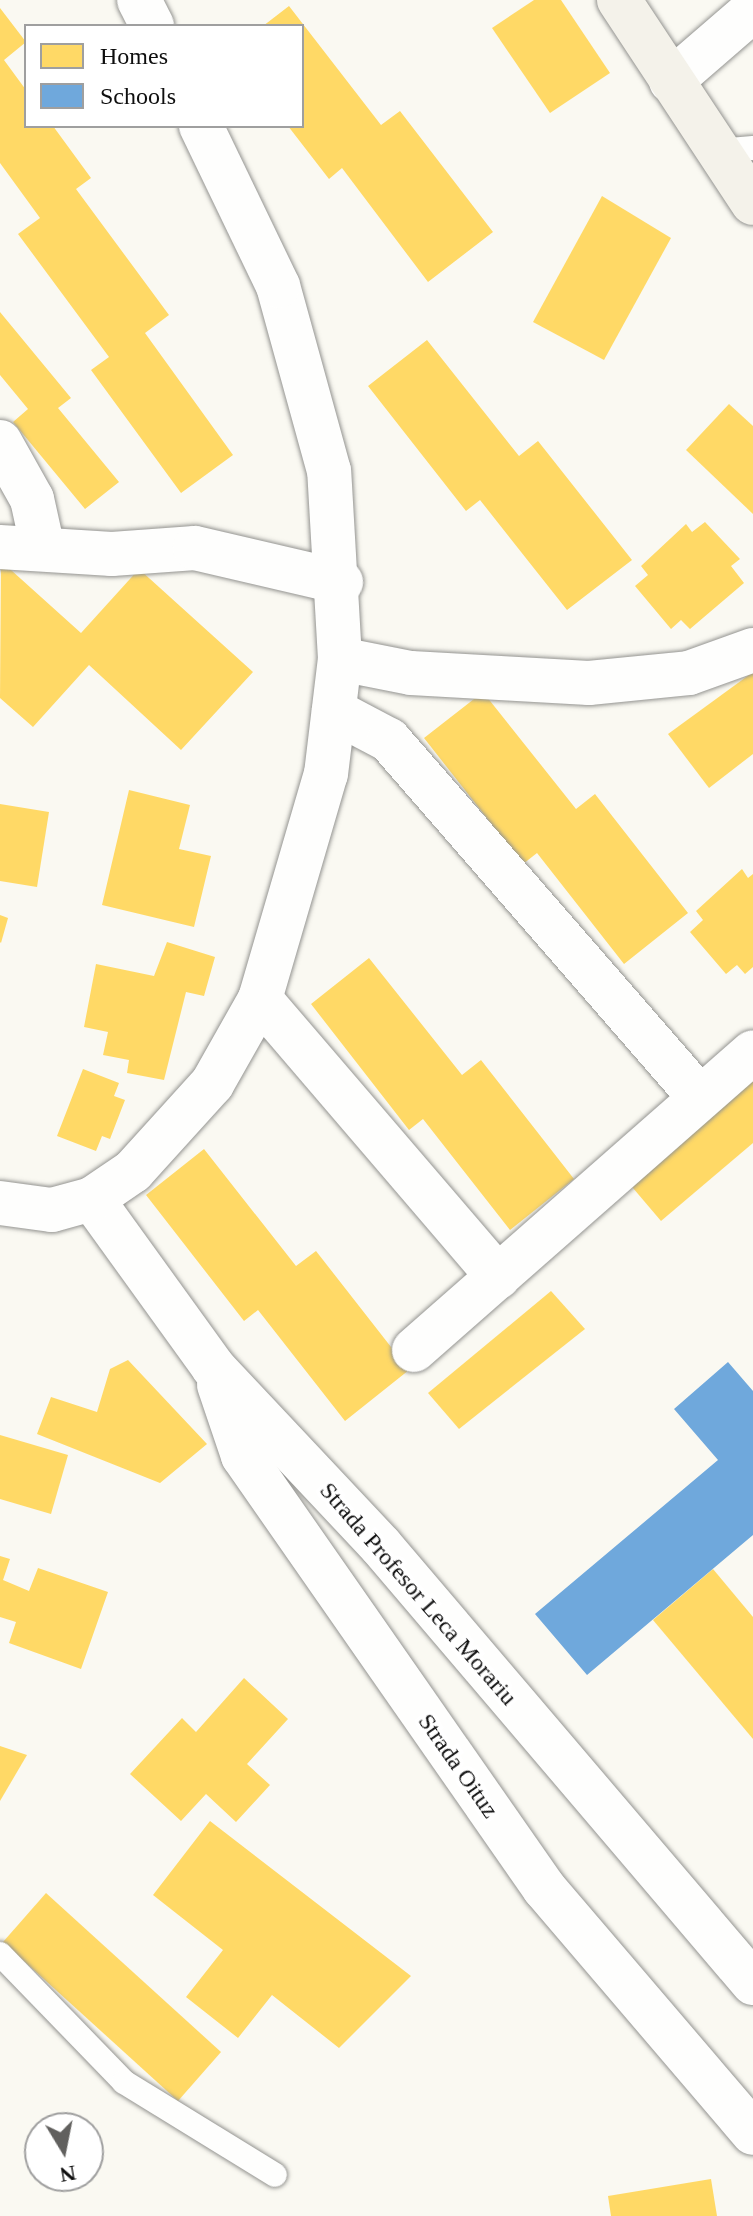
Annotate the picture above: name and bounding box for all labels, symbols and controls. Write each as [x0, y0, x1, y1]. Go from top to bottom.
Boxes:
legend [24, 24, 304, 128]
text: Homes [100, 43, 168, 69]
text: Schools [100, 83, 176, 109]
street label: Strada Profesor Leca Morariu [313, 1477, 523, 1711]
street label: Strada Oituz [412, 1708, 504, 1824]
north arrow [24, 2112, 104, 2192]
text: N [58, 2160, 78, 2188]

